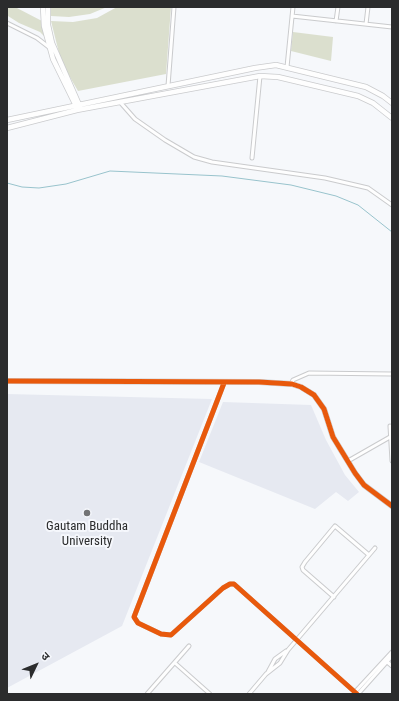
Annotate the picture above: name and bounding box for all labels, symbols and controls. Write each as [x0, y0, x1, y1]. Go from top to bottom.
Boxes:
marker: Gautam Buddha University [82, 508, 92, 518]
place label: Gautam Buddha University [46, 519, 128, 550]
north arrow [16, 645, 56, 685]
text: उ [38, 650, 52, 663]

